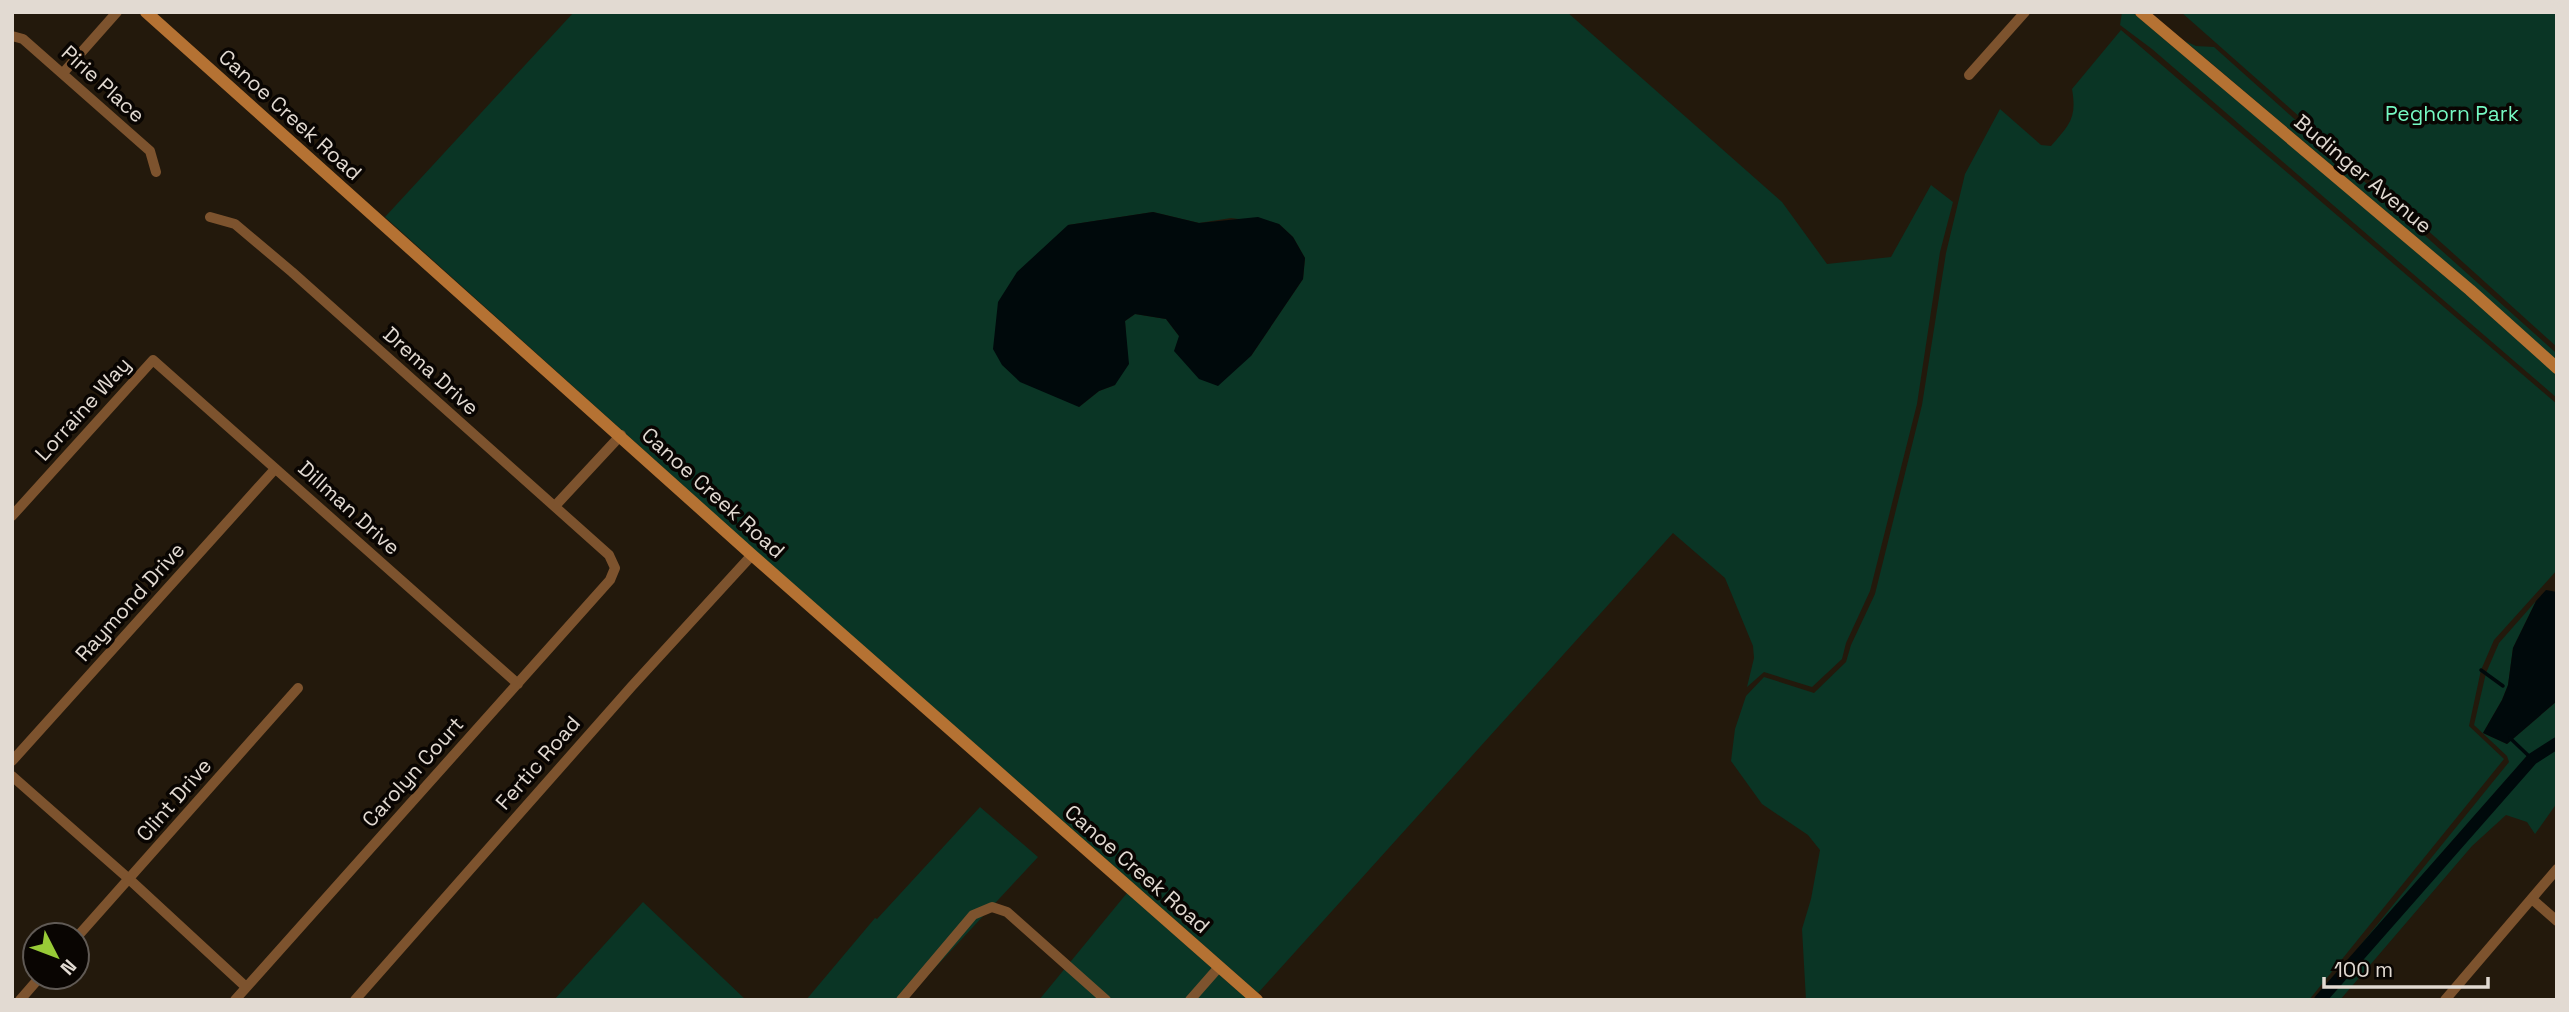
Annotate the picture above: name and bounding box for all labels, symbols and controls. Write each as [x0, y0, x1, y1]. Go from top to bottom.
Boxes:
street label: Pirie Place [56, 39, 151, 128]
street label: Canoe Creek Road [213, 43, 368, 186]
park label: Peghorn Park [2385, 100, 2519, 127]
street label: Budinger Avenue [2289, 108, 2438, 239]
street label: Drema Drive [378, 321, 485, 421]
street label: Lorraine Way [29, 351, 136, 466]
street label: Canoe Creek Road [636, 421, 791, 564]
street label: Dillman Drive [293, 455, 406, 561]
street label: Raymond Drive [69, 537, 190, 667]
street label: Fertic Road [489, 710, 586, 815]
street label: Carolyn Court [356, 711, 469, 832]
street label: Clint Drive [130, 752, 217, 847]
street label: Canoe Creek Road [1059, 798, 1215, 939]
north arrow [21, 921, 91, 991]
scale bar [2324, 946, 2488, 990]
text: N [55, 954, 82, 980]
text: 100 m [2334, 956, 2393, 983]

